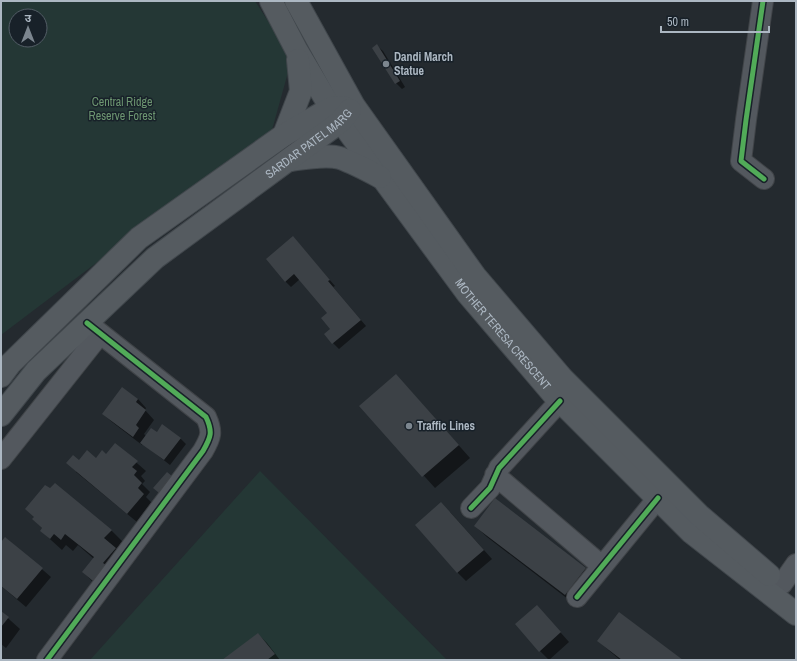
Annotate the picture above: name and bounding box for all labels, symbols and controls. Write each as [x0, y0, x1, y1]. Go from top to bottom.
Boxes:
north arrow [8, 8, 48, 48]
scale bar [661, 8, 769, 34]
text: उ [25, 11, 32, 25]
text: 50 m [667, 14, 689, 30]
place label: Dandi March Statue [394, 49, 453, 79]
marker: Dandi March Statue [381, 59, 391, 69]
park label: Central Ridge Reserve Forest [89, 94, 156, 124]
street label: SARDAR PATEL MARG [262, 105, 356, 182]
street label: MOTHER TERESA CRESCENT [451, 275, 554, 393]
place label: Traffic Lines [417, 418, 476, 434]
marker: Traffic Lines [404, 421, 414, 431]

